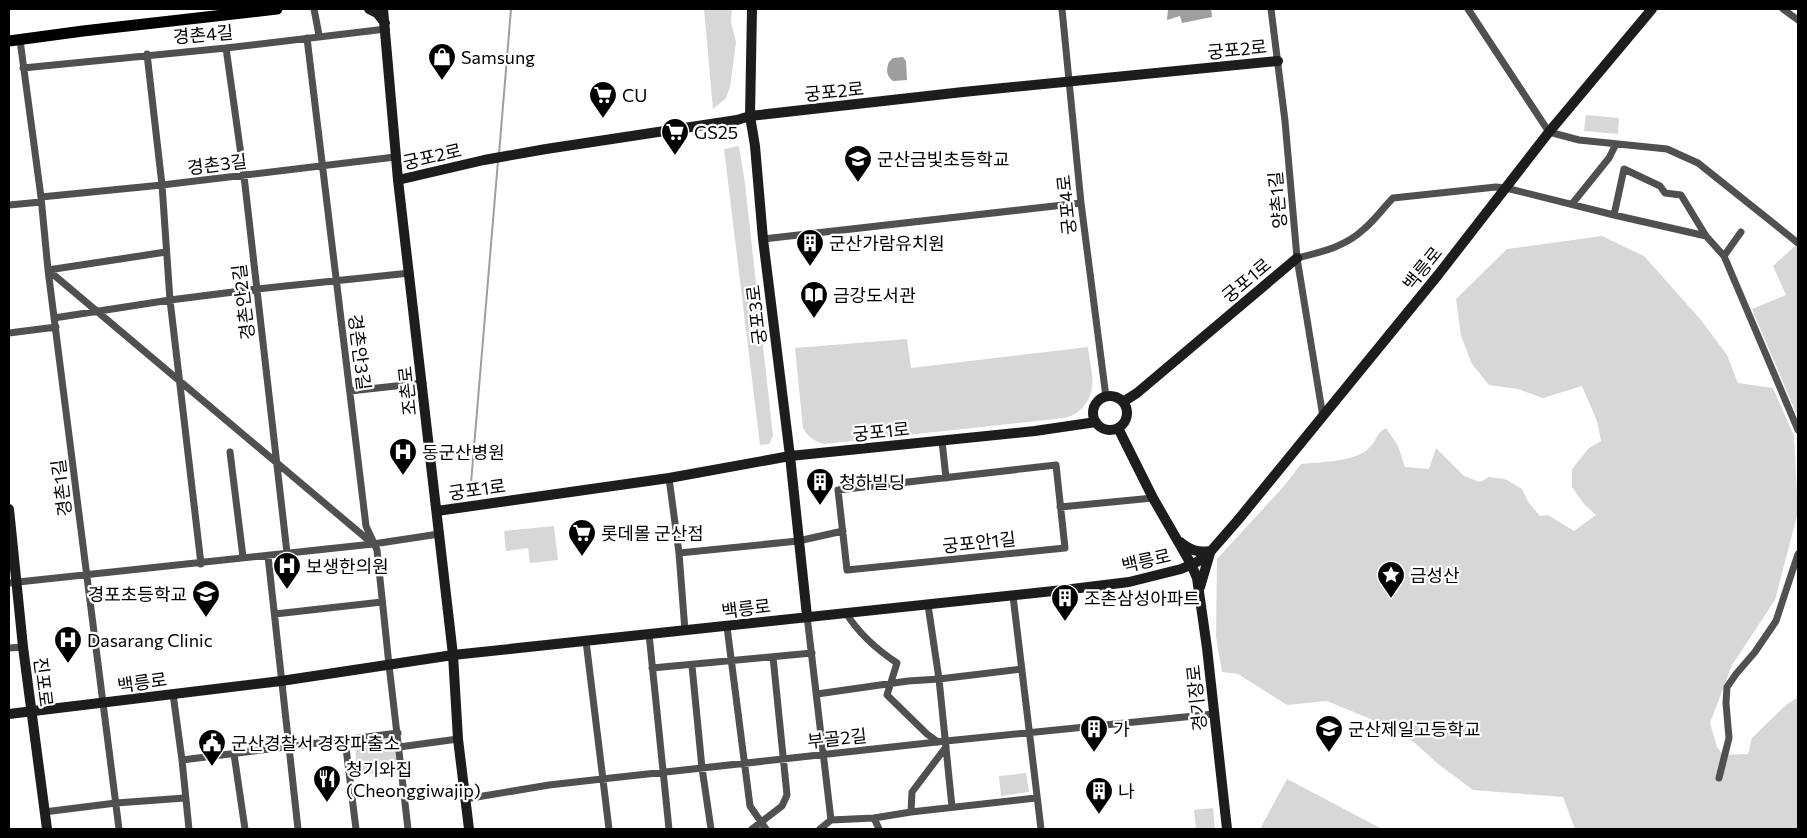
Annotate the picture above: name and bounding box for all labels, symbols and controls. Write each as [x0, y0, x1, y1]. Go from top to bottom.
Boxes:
street label: 경촌4길 [172, 20, 234, 48]
street label: 궁포2로 [1206, 35, 1268, 63]
shop icon: Samsung [427, 42, 457, 81]
place label: Samsung [461, 46, 535, 68]
street label: 궁포2로 [803, 77, 865, 105]
supermarket icon: CU [588, 80, 618, 119]
place label: CU [622, 84, 647, 106]
supermarket icon: GS25 [660, 117, 690, 156]
place label: GS25 [694, 121, 738, 143]
street label: 궁포2로 [400, 139, 464, 173]
school or university icon: 군산금빛초등학교 [843, 144, 873, 183]
place label: 군산금빛초등학교 [877, 148, 1009, 170]
street label: 경촌3길 [186, 149, 248, 179]
street label: 양촌1길 [1264, 170, 1290, 230]
street label: 궁포4로 [1052, 174, 1080, 236]
building icon: 군산가람유치원 [795, 228, 825, 267]
place label: 군산가람유치원 [829, 232, 945, 254]
street label: 백릉로 [1398, 242, 1446, 294]
street label: 궁포1로 [1217, 253, 1275, 307]
street label: 경촌안2길 [227, 263, 259, 341]
library icon: 금강도서관 [799, 280, 829, 319]
street label: 궁포3로 [741, 284, 771, 346]
place label: 금강도서관 [833, 284, 916, 306]
street label: 경촌안3길 [344, 313, 376, 391]
street label: 조촌로 [393, 365, 421, 417]
street label: 궁포1로 [851, 417, 911, 445]
hospital icon: 동군산병원 [388, 437, 418, 476]
place label: 동군산병원 [422, 441, 505, 463]
street label: 경촌1길 [47, 458, 75, 518]
building icon: 청하빌딩 [805, 467, 835, 506]
place label: 청하빌딩 [839, 471, 905, 493]
street label: 궁포1로 [447, 474, 507, 504]
supermarket icon: 롯데몰 군산점 [567, 518, 597, 557]
place label: 롯데몰 군산점 [601, 522, 704, 544]
street label: 궁포안1길 [941, 527, 1017, 557]
street label: 백릉로 [1119, 544, 1173, 576]
hospital icon: 보생한의원 [272, 551, 302, 590]
place label: 보생한의원 [306, 555, 389, 577]
place icon: 금성산 [1376, 560, 1406, 599]
place label: 금성산 [1410, 564, 1460, 586]
school or university icon: 경포초등학교 [191, 579, 221, 618]
place label: 경포초등학교 [88, 583, 187, 605]
building icon: 조촌삼성아파트 [1050, 583, 1080, 622]
place label: 조촌삼성아파트 [1084, 587, 1200, 609]
street label: 백릉로 [720, 594, 772, 622]
hospital icon: Dasarang Clinic [53, 625, 83, 664]
place label: Dasarang Clinic [87, 629, 213, 651]
street label: 진포로 [30, 656, 58, 708]
street label: 경기장로 [1182, 664, 1210, 732]
street label: 백릉로 [116, 668, 168, 696]
building icon: 가 [1079, 714, 1109, 753]
school or university icon: 군산제일고등학교 [1314, 714, 1344, 753]
place label: 가 [1113, 718, 1130, 740]
place label: 군산제일고등학교 [1348, 718, 1480, 740]
street label: 부골2길 [806, 724, 868, 752]
public building icon: 군산경찰서 경장파출소 [197, 728, 227, 767]
place label: 군산경찰서 경장파출소 [231, 732, 400, 754]
place label: 청기와집 (Cheonggiwajip) [346, 758, 481, 801]
restaurant icon: 청기와집 (Cheonggiwajip) [312, 764, 342, 803]
building icon: 나 [1084, 776, 1114, 815]
place label: 나 [1118, 780, 1135, 802]

